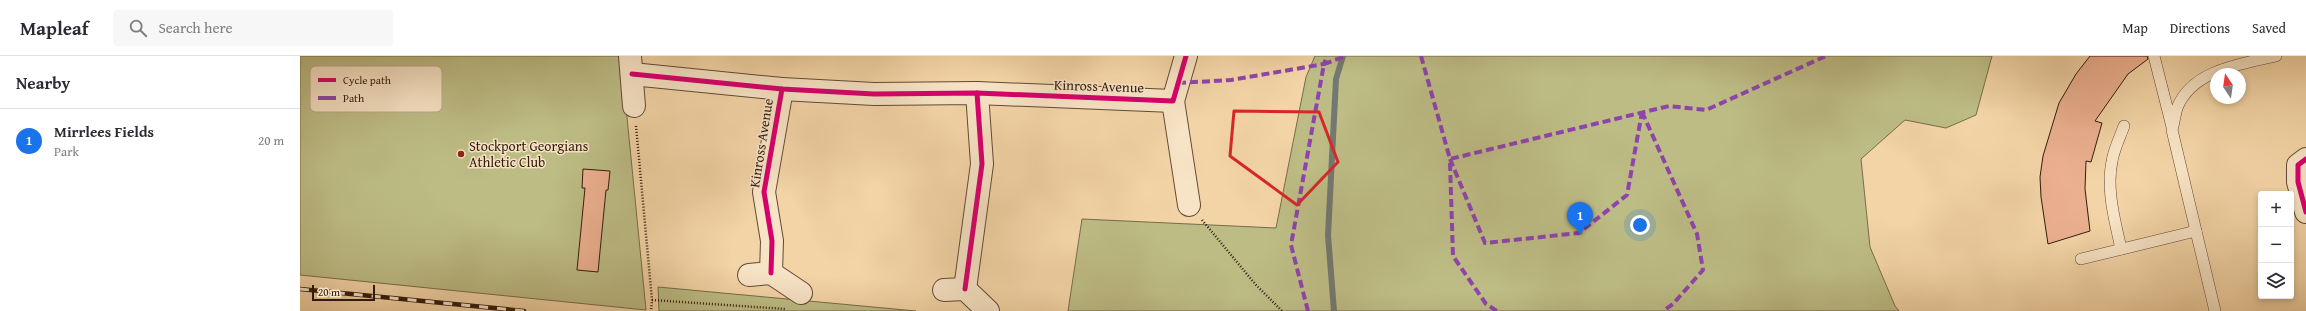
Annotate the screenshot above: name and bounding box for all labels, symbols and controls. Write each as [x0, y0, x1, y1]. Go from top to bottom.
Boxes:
search box [113, 10, 393, 46]
text: Mapleaf [20, 14, 89, 42]
icon: search [127, 17, 149, 39]
text: Search here [159, 17, 233, 38]
text: Map [2122, 18, 2148, 38]
text: Directions [2170, 18, 2230, 38]
text: Saved [2252, 18, 2286, 38]
legend [310, 66, 442, 112]
north arrow [2210, 68, 2246, 104]
text: Nearby [16, 70, 70, 95]
text: Cycle path [343, 72, 392, 88]
street label: Kinross Avenue [1054, 74, 1145, 98]
text: Path [343, 90, 365, 106]
street label: Kinross Avenue [744, 97, 778, 189]
text: Mirrlees Fields [54, 121, 154, 142]
text: 1 [26, 131, 32, 150]
text: 20 m [258, 131, 284, 150]
place label: Stockport Georgians Athletic Club [469, 136, 588, 172]
text: Park [54, 142, 79, 161]
marker: Stockport Georgians Athletic Club [456, 149, 466, 159]
map controls [2258, 191, 2294, 299]
button: + [2258, 191, 2294, 227]
pin: 1 [1567, 202, 1593, 235]
your location [1630, 215, 1650, 235]
button: − [2258, 227, 2294, 263]
button: layers [2258, 263, 2294, 299]
scale bar [312, 283, 375, 302]
text: 20 m [318, 284, 340, 300]

